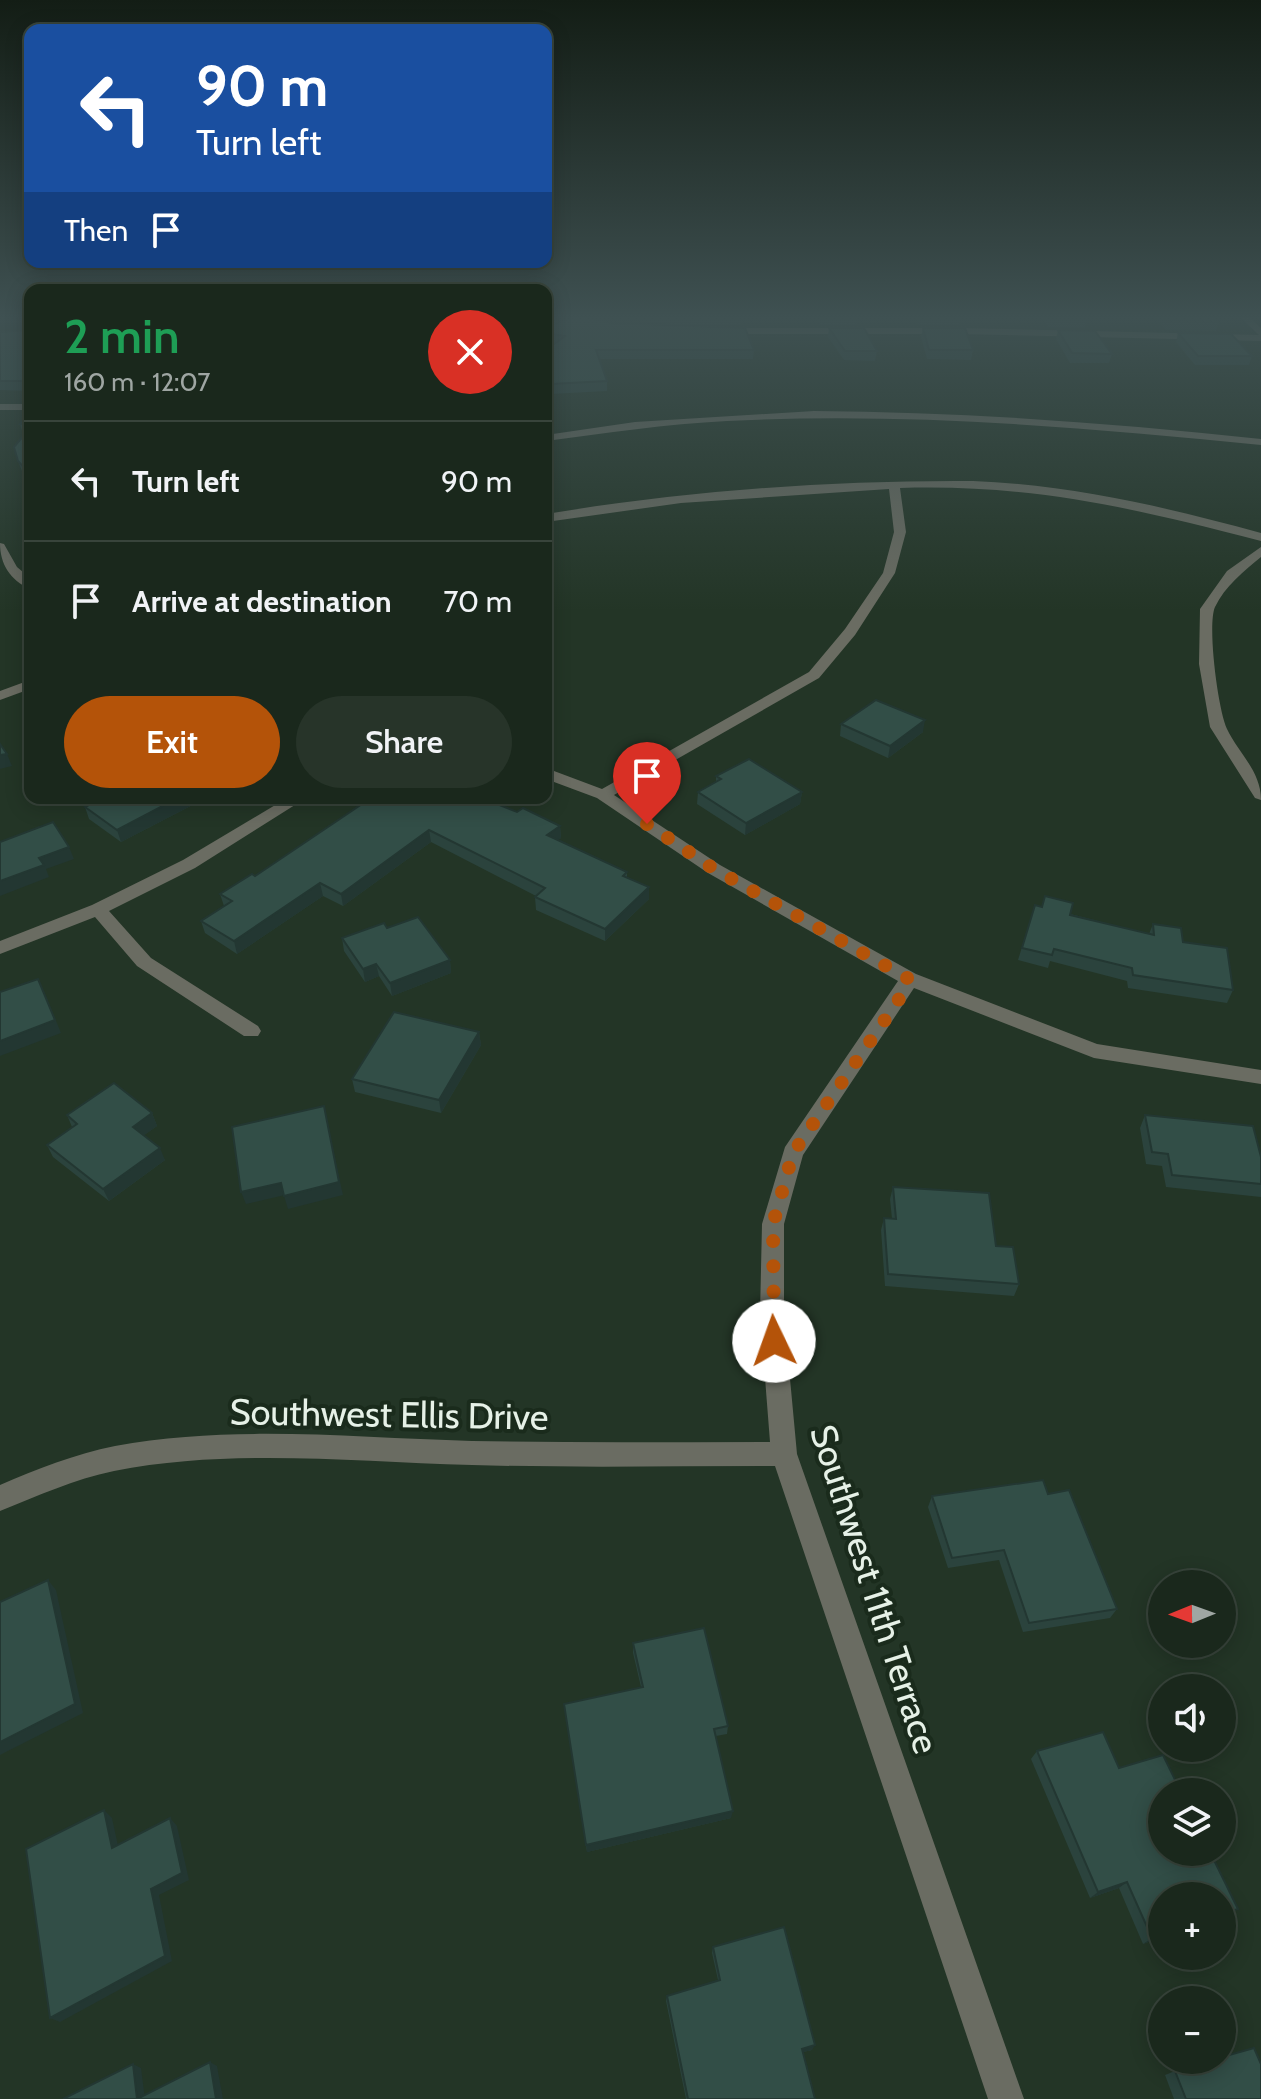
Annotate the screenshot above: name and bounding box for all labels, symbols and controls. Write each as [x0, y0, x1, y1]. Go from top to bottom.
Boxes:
text: 90 m [196, 52, 328, 120]
icon: left [64, 56, 168, 160]
text: Turn left [196, 120, 321, 164]
icon: arrive [144, 208, 188, 252]
text: Then [64, 212, 128, 249]
text: 2 min [64, 307, 180, 365]
button: close [428, 310, 512, 394]
text: 160 m · 12:07 [64, 366, 210, 398]
icon: left [64, 459, 108, 503]
text: Turn left [132, 463, 240, 500]
text: 90 m [441, 463, 512, 500]
icon: arrive [64, 579, 108, 623]
text: Arrive at destination [132, 583, 392, 620]
text: 70 m [443, 583, 512, 620]
button: Exit [64, 696, 280, 788]
button: Share [296, 696, 512, 788]
pin [613, 742, 681, 824]
icon: arrive [625, 754, 669, 798]
position arrow [732, 1299, 816, 1383]
street label: Southwest Ellis Drive [229, 1389, 549, 1439]
street label: Southwest 11th Terrace [801, 1419, 949, 1759]
north arrow [1148, 1570, 1236, 1658]
map controls [1148, 1570, 1236, 2074]
button: sound [1148, 1674, 1236, 1762]
button: layers [1148, 1778, 1236, 1866]
button: + [1148, 1882, 1236, 1970]
button: − [1148, 1986, 1236, 2074]

